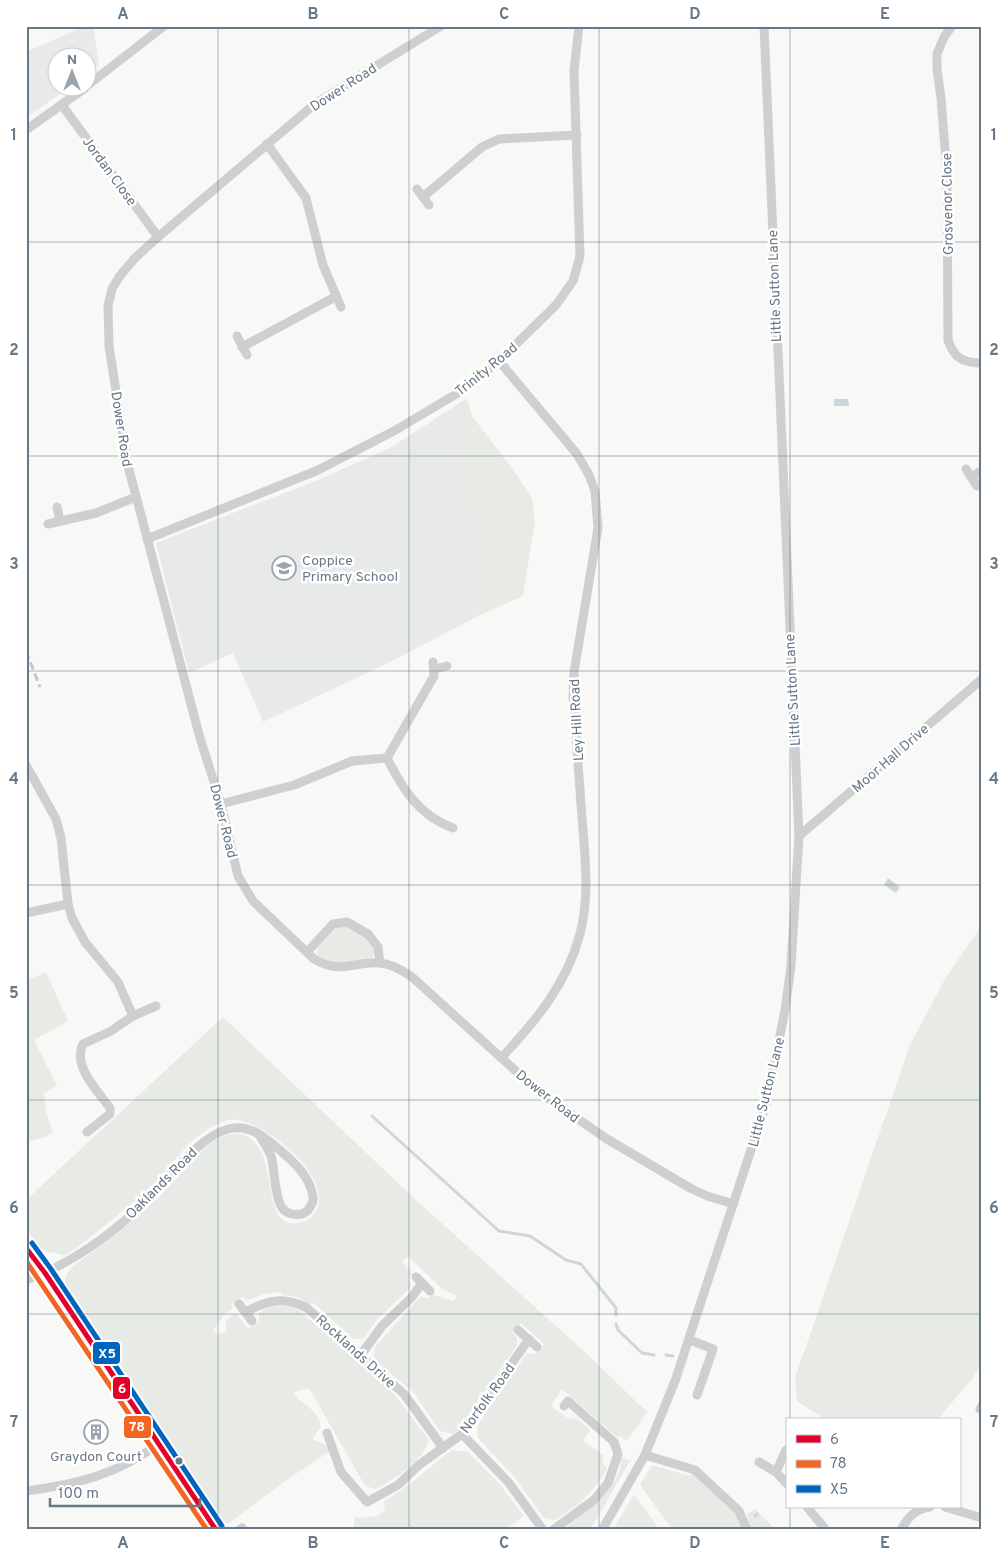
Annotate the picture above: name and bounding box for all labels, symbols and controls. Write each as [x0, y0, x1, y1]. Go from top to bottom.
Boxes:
text: A [117, 5, 129, 25]
text: B [307, 5, 319, 25]
text: C [499, 5, 509, 25]
text: D [689, 5, 701, 25]
text: E [880, 5, 890, 25]
north arrow [48, 48, 98, 98]
text: N [67, 52, 77, 69]
street label: Dower Road [307, 60, 380, 116]
text: 1 [11, 126, 17, 146]
text: 1 [991, 126, 997, 146]
street label: Jordan Close [78, 134, 140, 210]
street label: Grosvenor Close [939, 153, 958, 255]
street label: Little Sutton Lane [765, 229, 786, 342]
street label: Trinity Road [452, 340, 522, 401]
text: 2 [9, 341, 19, 361]
text: 2 [989, 341, 999, 361]
street label: Dower Road [106, 390, 135, 468]
place label: Coppice Primary School [302, 553, 398, 586]
text: 3 [9, 555, 19, 575]
school or university icon: Coppice Primary School [271, 555, 297, 581]
text: 3 [989, 555, 999, 575]
street label: Little Sutton Lane [782, 633, 805, 746]
street label: Ley Hill Road [567, 678, 588, 761]
street label: Moor Hall Drive [849, 721, 933, 797]
text: 4 [9, 770, 19, 790]
text: 4 [989, 770, 999, 790]
street label: Dower Road [205, 783, 240, 860]
text: 5 [9, 984, 19, 1004]
text: 5 [989, 984, 999, 1004]
street label: Little Sutton Lane [746, 1036, 789, 1149]
street label: Dower Road [512, 1067, 582, 1127]
street label: Oaklands Road [123, 1145, 201, 1223]
text: 6 [9, 1199, 19, 1219]
text: 6 [989, 1199, 999, 1219]
street label: Rocklands Drive [312, 1312, 398, 1392]
line badge: X5 [92, 1341, 121, 1365]
text: X5 [98, 1346, 116, 1363]
street label: Norfolk Road [457, 1361, 519, 1437]
line badge: 6 [112, 1376, 131, 1400]
text: 6 [118, 1381, 126, 1398]
text: 7 [10, 1413, 18, 1433]
text: 7 [990, 1413, 998, 1433]
line badge: 78 [123, 1415, 152, 1439]
legend [786, 1418, 960, 1508]
building icon: Graydon Court [83, 1419, 109, 1445]
text: 78 [129, 1419, 145, 1436]
text: 6 [830, 1431, 839, 1450]
place label: Graydon Court [50, 1449, 142, 1466]
text: 78 [830, 1455, 847, 1474]
unlabelled marker [174, 1456, 184, 1466]
scale bar [50, 1476, 200, 1508]
text: X5 [830, 1481, 848, 1500]
text: 100 m [58, 1485, 99, 1504]
text: A [117, 1534, 129, 1554]
text: B [307, 1534, 319, 1554]
text: C [499, 1534, 509, 1554]
text: D [689, 1534, 701, 1554]
text: E [880, 1534, 890, 1554]

